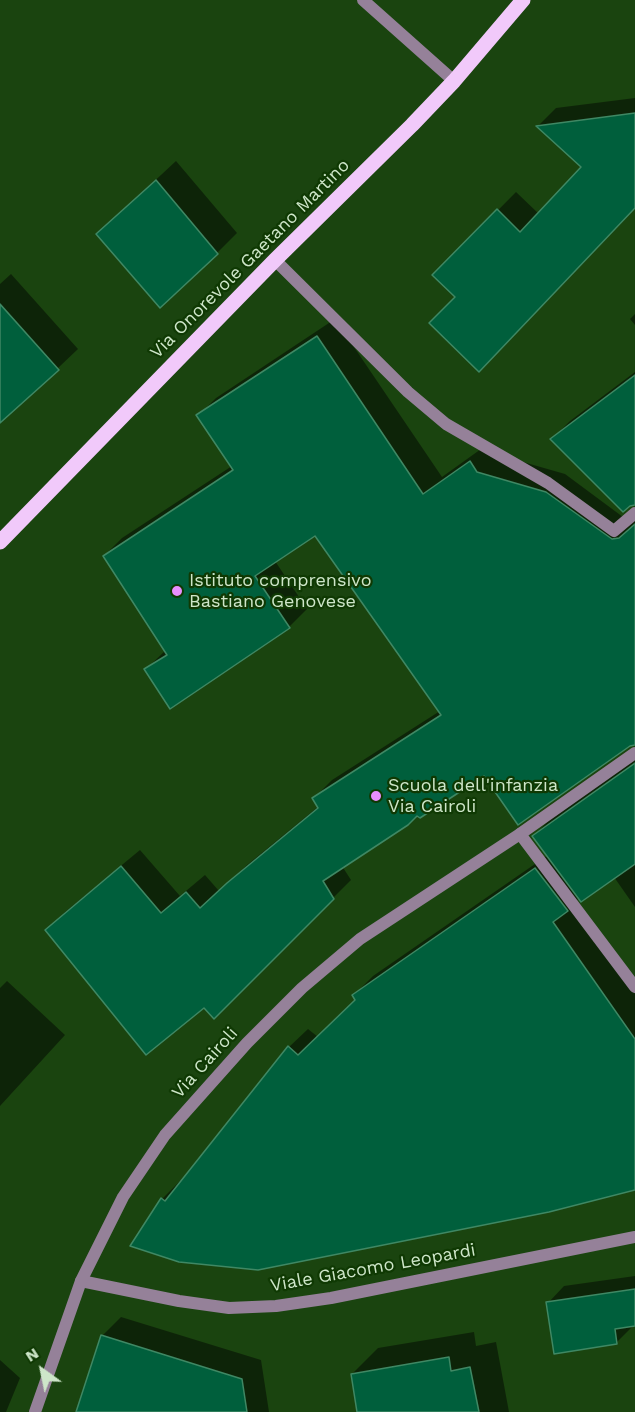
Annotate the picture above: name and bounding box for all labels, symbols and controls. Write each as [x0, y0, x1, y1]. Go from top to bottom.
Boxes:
street label: Via Onorevole Gaetano Martino [146, 155, 354, 363]
place label: Istituto comprensivo Bastiano Genovese [189, 570, 371, 612]
marker: Istituto comprensivo Bastiano Genovese [170, 584, 184, 598]
place label: Scuola dell'infanzia Via Cairoli [388, 775, 558, 818]
marker: Scuola dell'infanzia Via Cairoli [369, 789, 383, 803]
street label: Via Cairoli [167, 1023, 243, 1103]
street label: Viale Giacomo Leopardi [269, 1239, 477, 1297]
north arrow [12, 1340, 72, 1400]
text: N [22, 1343, 42, 1366]

